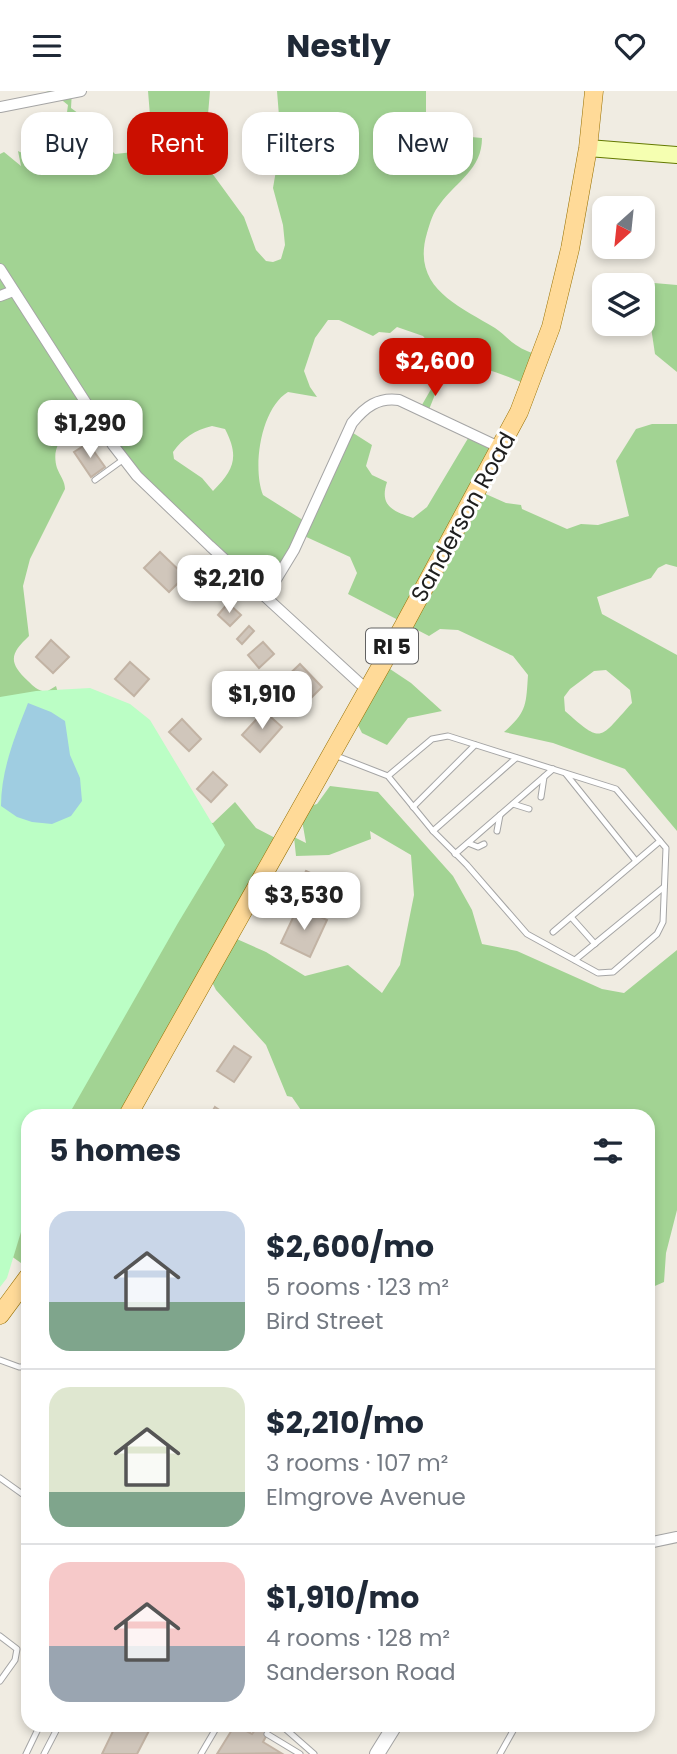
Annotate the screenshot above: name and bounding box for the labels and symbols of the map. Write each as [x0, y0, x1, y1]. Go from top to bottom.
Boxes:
north arrow [592, 196, 654, 259]
pin: $2,600 [378, 338, 492, 398]
pin: $1,290 [33, 401, 147, 460]
street label: Sanderson Road [403, 426, 523, 608]
pin: $2,210 [172, 555, 286, 615]
road number: RI 5 [366, 629, 418, 663]
pin: $1,910 [205, 671, 319, 731]
pin: $3,530 [247, 873, 361, 932]

